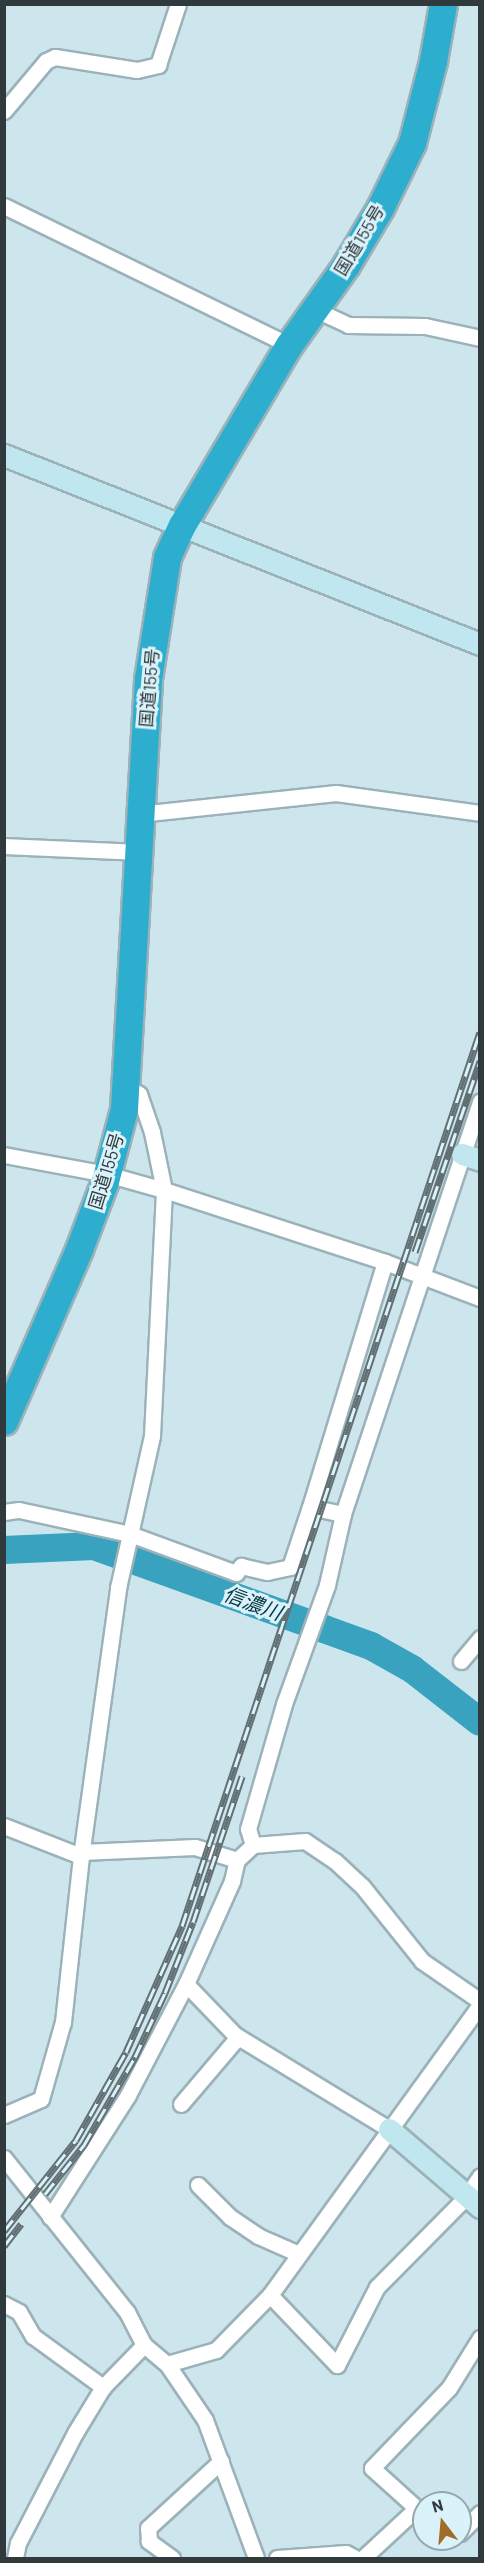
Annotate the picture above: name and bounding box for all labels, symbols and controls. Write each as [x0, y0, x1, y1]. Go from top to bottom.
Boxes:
street label: 国道155号 [329, 201, 389, 279]
street label: 国道155号 [135, 648, 163, 728]
street label: 国道155号 [84, 1130, 128, 1212]
water label: 信濃川 [221, 1581, 285, 1625]
north arrow [412, 2491, 472, 2551]
text: N [430, 2495, 445, 2516]

